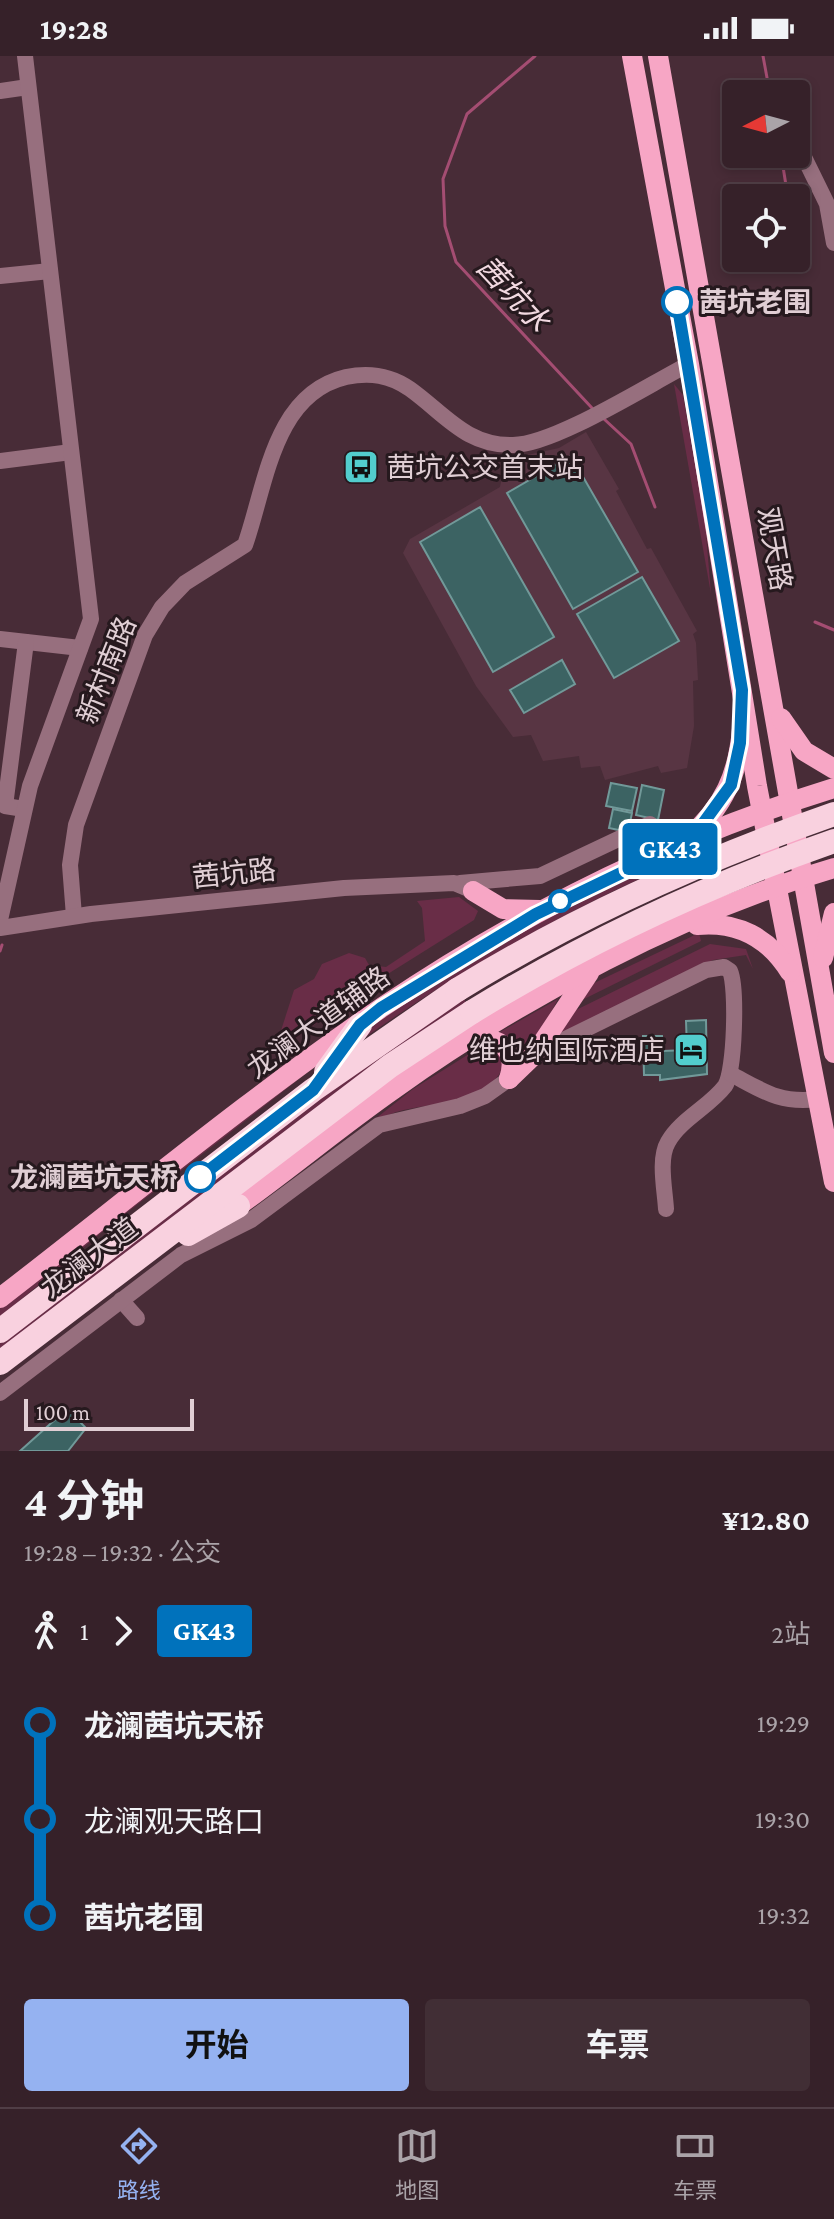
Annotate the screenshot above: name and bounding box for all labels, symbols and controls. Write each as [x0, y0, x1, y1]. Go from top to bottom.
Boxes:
text: 19:28 [40, 12, 109, 45]
north arrow [722, 80, 810, 168]
map controls [722, 80, 810, 272]
button: locate [722, 184, 810, 272]
water label: 茜坑水 [471, 249, 557, 339]
marker: 茜坑老围 [662, 287, 692, 317]
place label: 茜坑老围 [699, 287, 811, 318]
bus stop icon: 茜坑公交首末站 [342, 448, 380, 486]
place label: 茜坑公交首末站 [387, 452, 583, 483]
street label: 观天路 [752, 505, 797, 593]
street label: 新村南路 [71, 612, 142, 728]
line badge: GK43 [614, 823, 726, 875]
text: GK43 [638, 833, 702, 864]
street label: 茜坑路 [191, 854, 277, 893]
unlabelled marker [549, 890, 571, 912]
street label: 龙澜大道辅路 [241, 960, 395, 1084]
hotel icon: 维也纳国际酒店 [672, 1031, 710, 1069]
place label: 维也纳国际酒店 [469, 1035, 665, 1066]
place label: 龙澜茜坑天桥 [10, 1162, 178, 1193]
marker: 龙澜茜坑天桥 [185, 1162, 215, 1192]
street label: 龙澜大道 [35, 1211, 143, 1303]
scale bar [24, 1395, 194, 1431]
text: 100 m [36, 1400, 90, 1425]
text: 4 分钟 [24, 1477, 144, 1525]
text: ¥12.80 [722, 1503, 810, 1536]
text: 19:28 – 19:32 · 公交 [24, 1538, 221, 1567]
icon: walk [24, 1609, 68, 1653]
icon: forward [101, 1609, 145, 1653]
text: GK43 [173, 1615, 236, 1646]
text: 1 [80, 1617, 89, 1646]
text: 2站 [772, 1620, 810, 1649]
text: 龙澜茜坑天桥 [84, 1709, 264, 1742]
text: 19:29 [757, 1709, 810, 1738]
text: 龙澜观天路口 [84, 1805, 264, 1838]
text: 19:30 [755, 1805, 810, 1834]
text: 茜坑老围 [84, 1901, 204, 1934]
text: 19:32 [758, 1901, 810, 1930]
button: 开始 [24, 1999, 409, 2091]
button: 车票 [425, 1999, 810, 2091]
tab: 路线 [117, 2124, 161, 2204]
tab: 地图 [395, 2124, 439, 2204]
tab: 车票 [673, 2124, 717, 2204]

